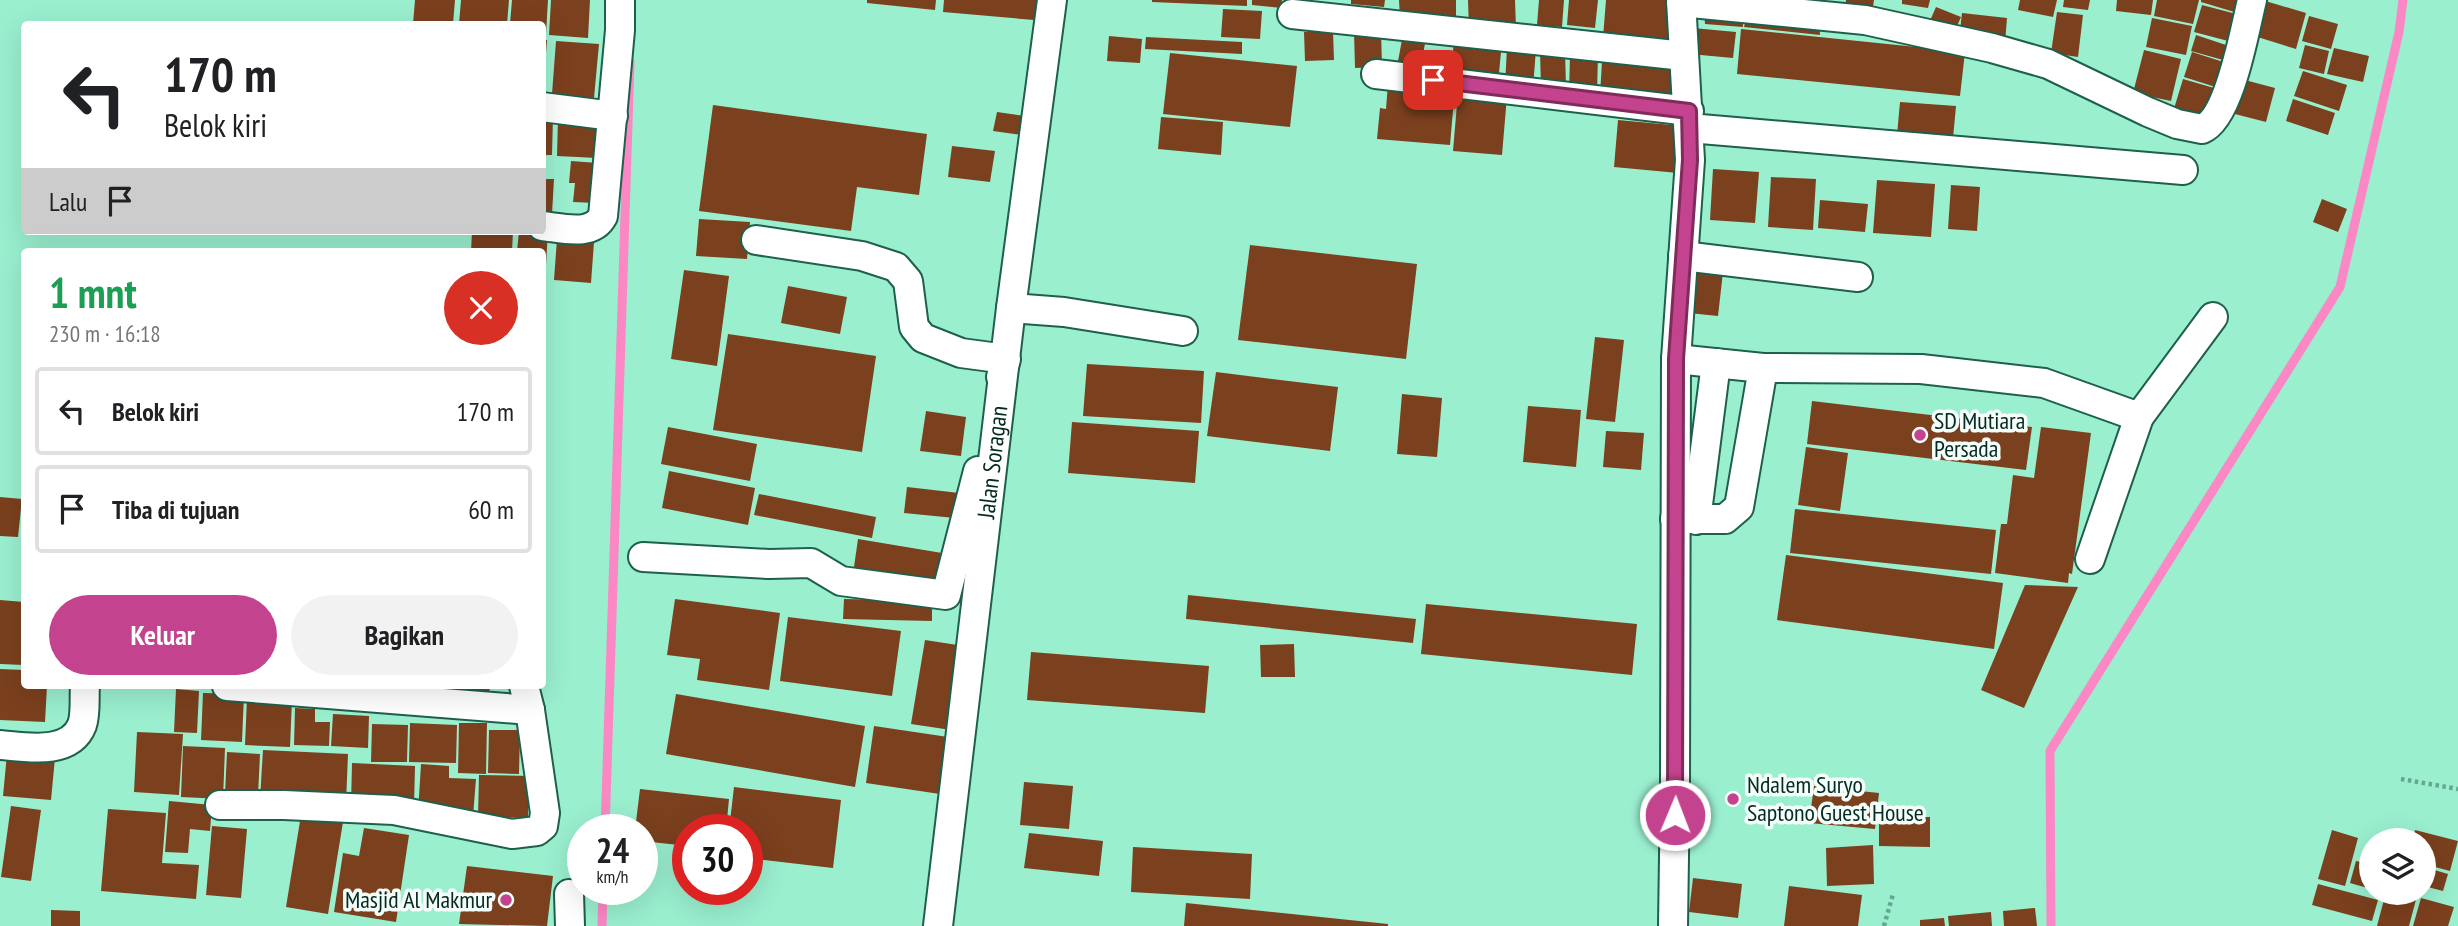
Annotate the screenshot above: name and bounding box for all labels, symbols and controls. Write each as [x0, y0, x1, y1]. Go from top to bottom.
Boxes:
text: 170 m [164, 42, 277, 106]
icon: left [49, 49, 140, 140]
pin [1403, 50, 1463, 110]
icon: arrive [1414, 61, 1452, 99]
text: Belok kiri [164, 104, 267, 146]
icon: arrive [101, 182, 139, 220]
text: Lalu [49, 185, 87, 218]
text: 1 mnt [49, 265, 137, 320]
button: close [444, 271, 518, 345]
text: 230 m · 16:18 [49, 319, 161, 348]
icon: left [53, 392, 91, 430]
text: Belok kiri [112, 395, 199, 428]
text: 170 m [456, 395, 514, 428]
street label: Jalan Soragan [970, 404, 1014, 521]
place label: SD Mutiara Persada [1934, 405, 2025, 464]
marker: SD Mutiara Persada [1912, 427, 1928, 443]
icon: arrive [53, 490, 91, 528]
text: Tiba di tujuan [112, 493, 240, 526]
text: 60 m [468, 493, 514, 526]
button: Keluar [49, 595, 277, 675]
button: Bagikan [291, 595, 518, 675]
place label: Ndalem Suryo Saptono Guest House [1747, 769, 1924, 828]
position arrow [1638, 778, 1712, 852]
marker: Ndalem Suryo Saptono Guest House [1725, 791, 1741, 807]
speed limit sign: 30 [672, 814, 763, 905]
text: 24 [596, 827, 629, 873]
map controls [2359, 828, 2436, 905]
button: layers [2359, 828, 2436, 905]
text: km/h [597, 865, 628, 888]
place label: Masjid Al Makmur [345, 884, 492, 915]
marker: Masjid Al Makmur [498, 892, 514, 908]

